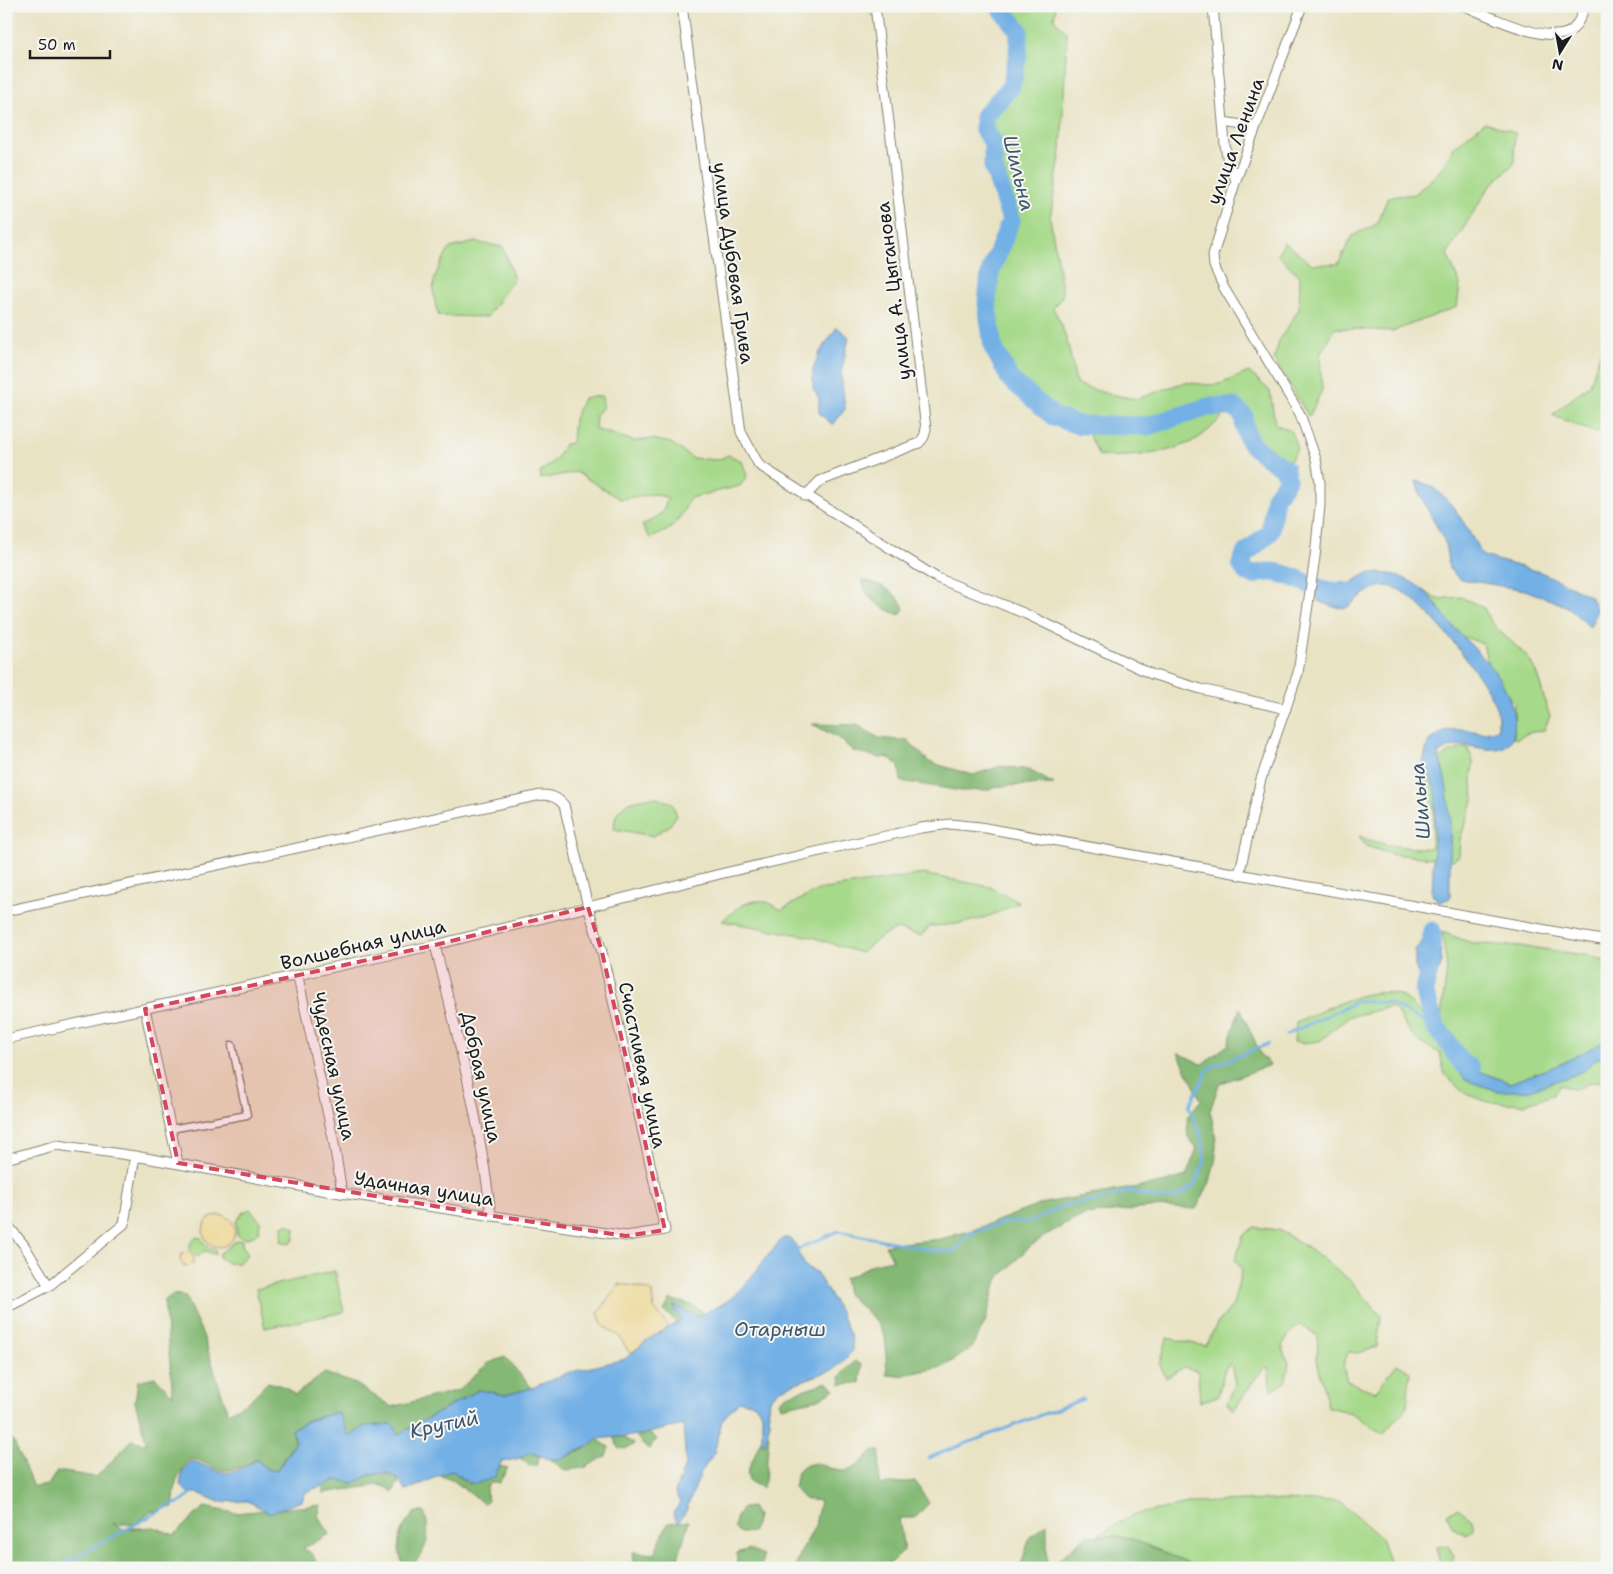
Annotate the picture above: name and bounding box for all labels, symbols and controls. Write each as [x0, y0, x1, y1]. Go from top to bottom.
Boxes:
scale bar [30, 28, 110, 60]
north arrow [1536, 28, 1586, 78]
text: 50 m [38, 35, 76, 55]
text: N [1550, 55, 1565, 75]
street label: улица Ленина [1201, 74, 1270, 208]
water label: Шильна [997, 132, 1041, 214]
street label: улица Дубовая Грива [707, 161, 760, 366]
street label: улица А. Цыганова [870, 200, 917, 381]
water label: Шильна [1404, 761, 1436, 841]
street label: Волшебная улица [278, 913, 448, 976]
street label: Счастливая улица [613, 980, 672, 1151]
street label: Чудесная улица [306, 990, 361, 1143]
street label: Добрая улица [455, 1009, 508, 1145]
street label: Удачная улица [352, 1165, 496, 1212]
water label: Отарныш [734, 1316, 826, 1342]
water label: Крутий [407, 1404, 481, 1444]

